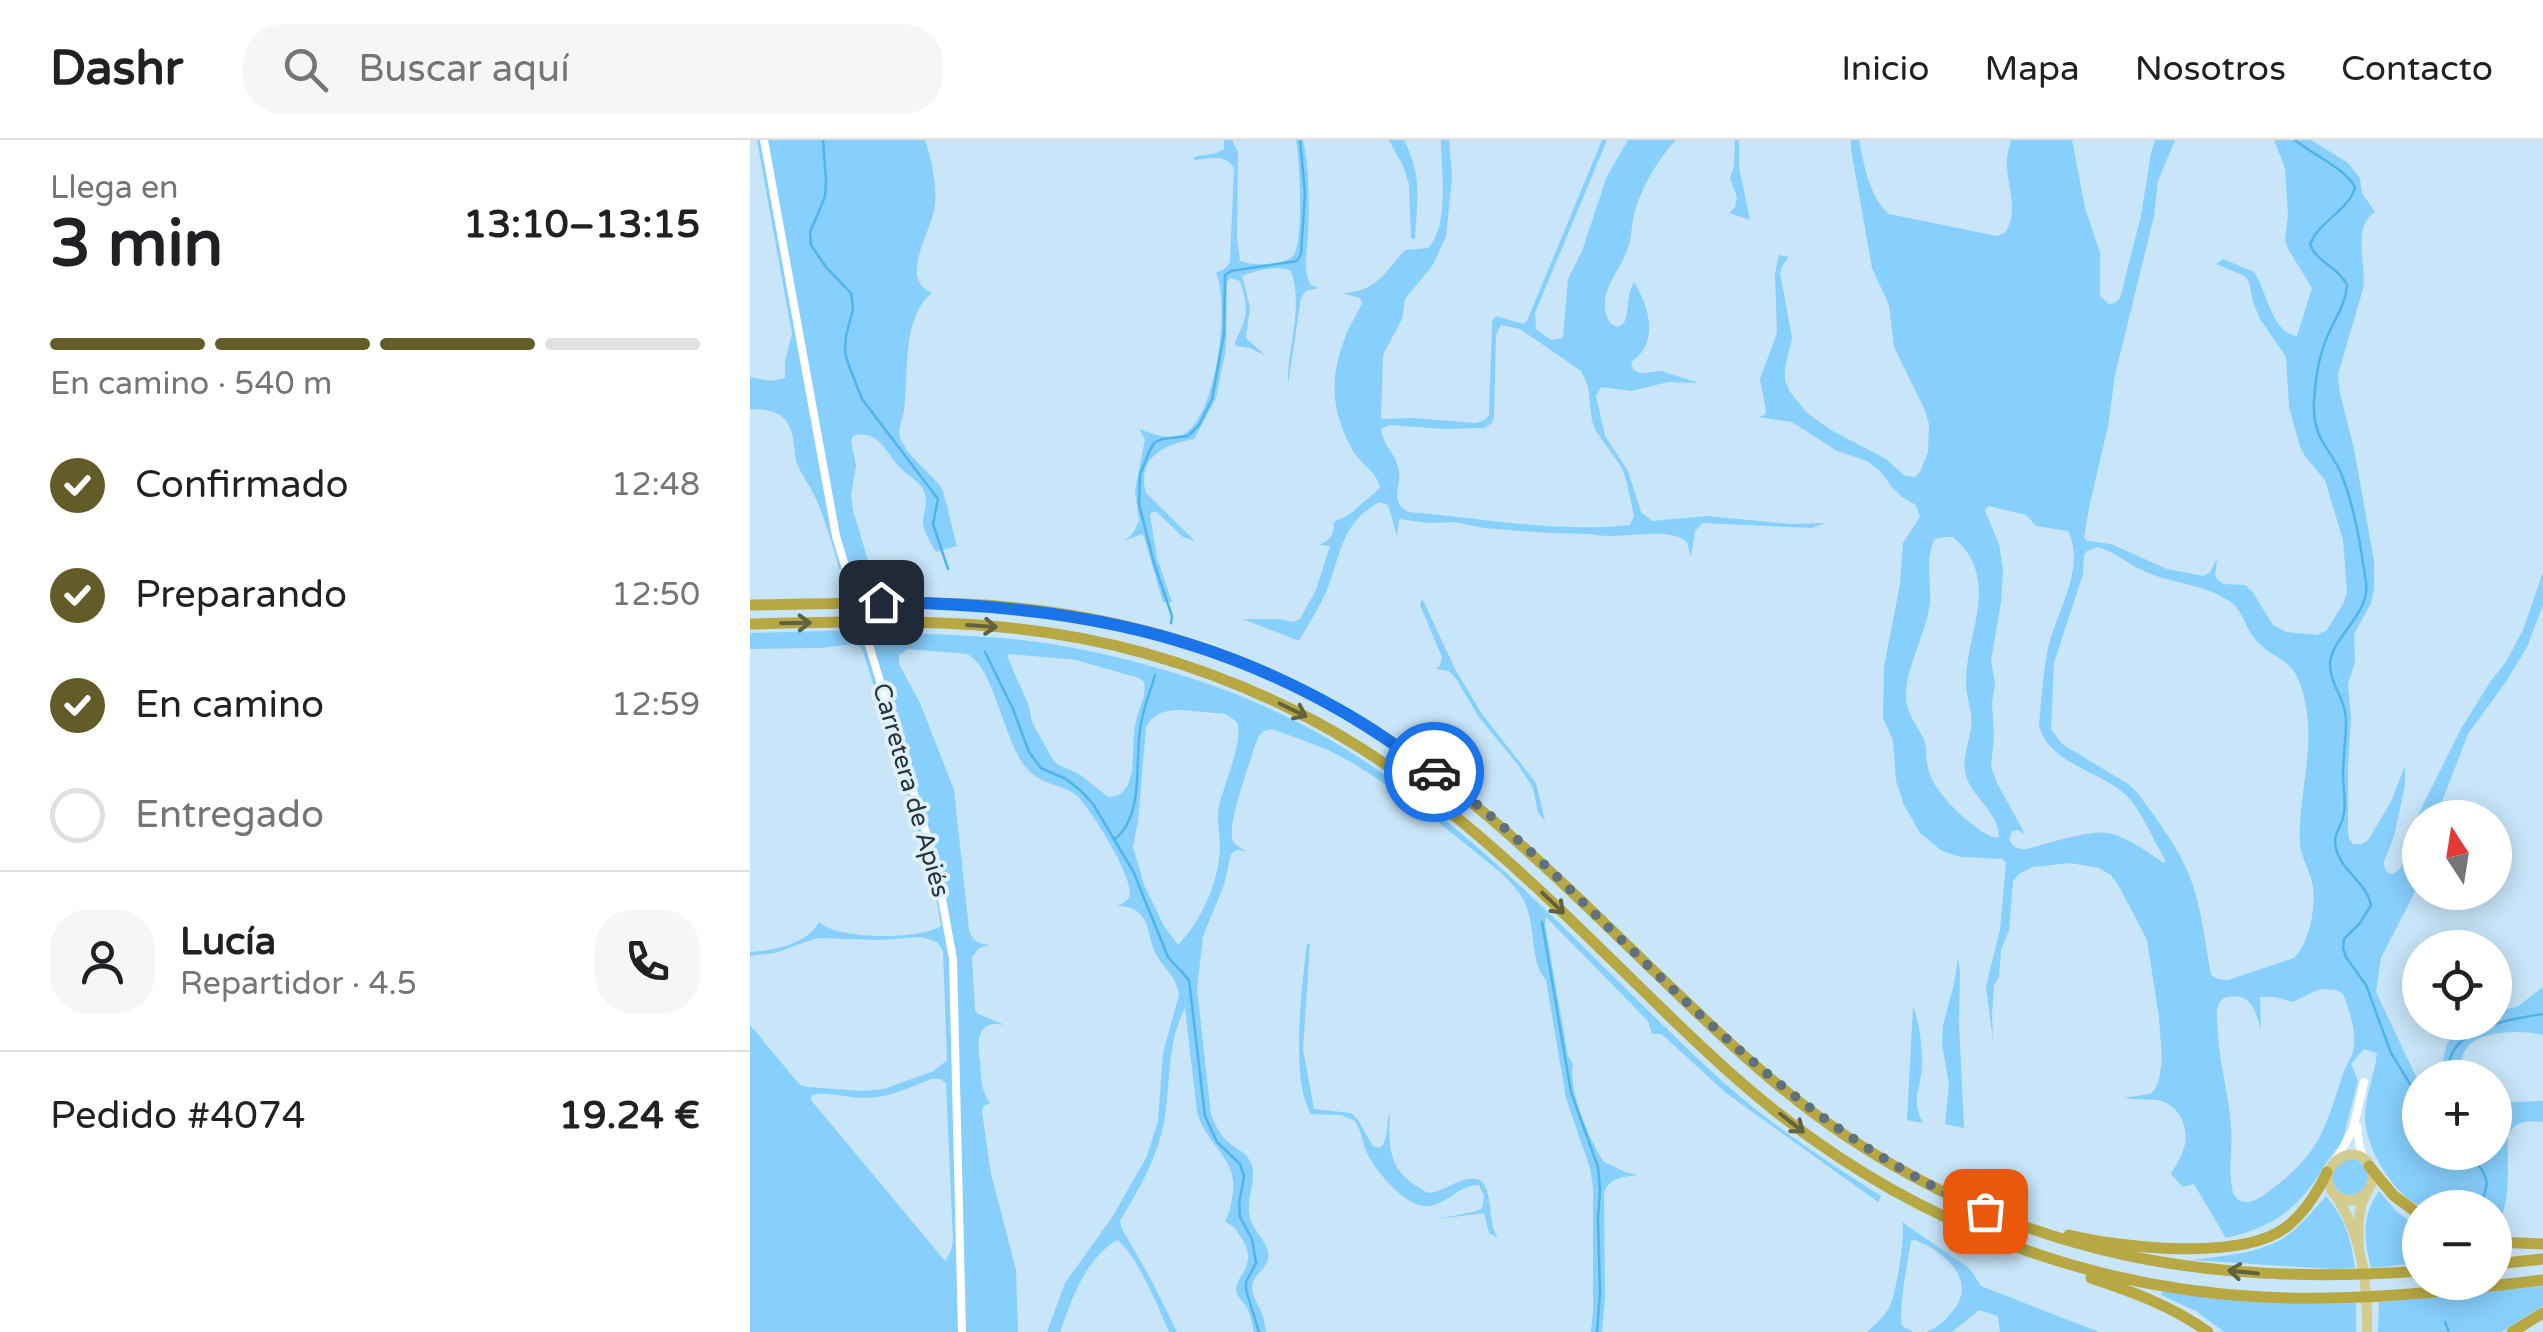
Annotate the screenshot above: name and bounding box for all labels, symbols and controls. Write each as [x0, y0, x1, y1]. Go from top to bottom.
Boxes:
search box [243, 24, 943, 114]
text: Dashr [50, 40, 183, 98]
icon: search [278, 42, 333, 97]
text: Buscar aquí [358, 46, 570, 92]
text: Inicio [1841, 48, 1930, 90]
text: Mapa [1985, 48, 2080, 90]
text: Nosotros [2135, 48, 2286, 90]
text: Contacto [2341, 48, 2493, 90]
text: Llega en [50, 169, 179, 207]
text: 13:10–13:15 [463, 202, 700, 248]
text: 3 min [50, 205, 223, 284]
text: En camino · 540 m [50, 365, 332, 403]
icon: check [50, 458, 105, 513]
text: Confirmado [135, 462, 349, 508]
text: 12:48 [611, 466, 700, 504]
pin [839, 560, 924, 645]
icon: check [50, 568, 105, 623]
text: Preparando [135, 572, 347, 618]
icon: home [854, 575, 909, 630]
text: 12:50 [611, 576, 700, 614]
one-way arrow [778, 614, 811, 632]
one-way arrow [965, 616, 997, 635]
icon: check [50, 678, 105, 733]
street label: Carretera de Apiés [866, 680, 956, 900]
text: En camino [135, 682, 324, 728]
text: 12:59 [611, 686, 700, 724]
one-way arrow [1278, 701, 1307, 720]
courier [1384, 722, 1484, 822]
icon: car [1407, 745, 1462, 800]
text: Entregado [135, 792, 324, 838]
north arrow [2402, 800, 2512, 910]
map controls [2402, 800, 2512, 1300]
one-way arrow [1540, 891, 1564, 915]
button: person [50, 909, 155, 1014]
button: phone [595, 909, 700, 1014]
text: Lucía [180, 919, 276, 965]
button: locate [2402, 930, 2512, 1040]
text: Repartidor · 4.5 [180, 965, 417, 1003]
button: + [2402, 1060, 2512, 1170]
text: Pedido #4074 [50, 1093, 306, 1139]
text: 19.24 € [559, 1093, 700, 1139]
one-way arrow [1778, 1113, 1805, 1134]
pin [1943, 1169, 2028, 1254]
icon: bag [1958, 1184, 2013, 1239]
button: − [2402, 1190, 2512, 1300]
one-way arrow [2228, 1262, 2260, 1281]

